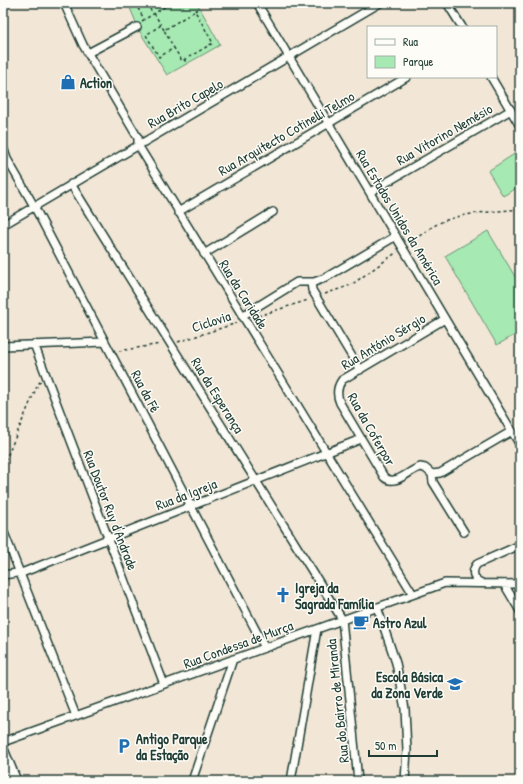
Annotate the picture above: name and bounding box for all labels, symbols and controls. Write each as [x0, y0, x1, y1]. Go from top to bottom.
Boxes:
legend [367, 26, 497, 78]
text: Rua [403, 33, 418, 50]
text: Parque [403, 53, 433, 70]
shop icon: Action [59, 73, 77, 91]
place label: Action [80, 73, 112, 92]
street label: Rua Brito Capelo [144, 74, 227, 133]
street label: Rua Arquitecto Cotinelli Telmo [214, 86, 358, 181]
street label: Rua Vitorino Nemésio [392, 99, 496, 169]
street label: Rua Estados Unidos da América [352, 146, 448, 289]
street label: Rua da Caridade [215, 256, 273, 333]
street label: Ciclovia [189, 306, 233, 336]
street label: Rua António Sérgio [337, 308, 429, 374]
street label: Rua da Esperança [186, 353, 249, 438]
street label: Rua da Fé [127, 366, 165, 416]
street label: Rua da Coferpor [343, 389, 401, 470]
street label: Rua Doutor Ruy d'Andrade [78, 447, 143, 573]
street label: Rua da Igreja [153, 473, 220, 515]
place label: Igreja da Sagrada Família [295, 578, 374, 615]
church icon: Igreja da Sagrada Família [274, 586, 292, 604]
cafe icon: Astro Azul [352, 613, 370, 631]
place label: Astro Azul [373, 613, 427, 632]
street label: Rua Condessa de Murça [181, 615, 296, 673]
street label: Rua do Bairro de Miranda [321, 638, 353, 764]
place label: Escola Básica da Zona Verde [371, 667, 444, 702]
school or university icon: Escola Básica da Zona Verde [446, 675, 464, 693]
place label: Antigo Parque da Estação [136, 729, 208, 764]
scale bar [369, 732, 437, 758]
parking icon: Antigo Parque da Estação [115, 737, 133, 755]
text: 50 m [375, 737, 396, 754]

